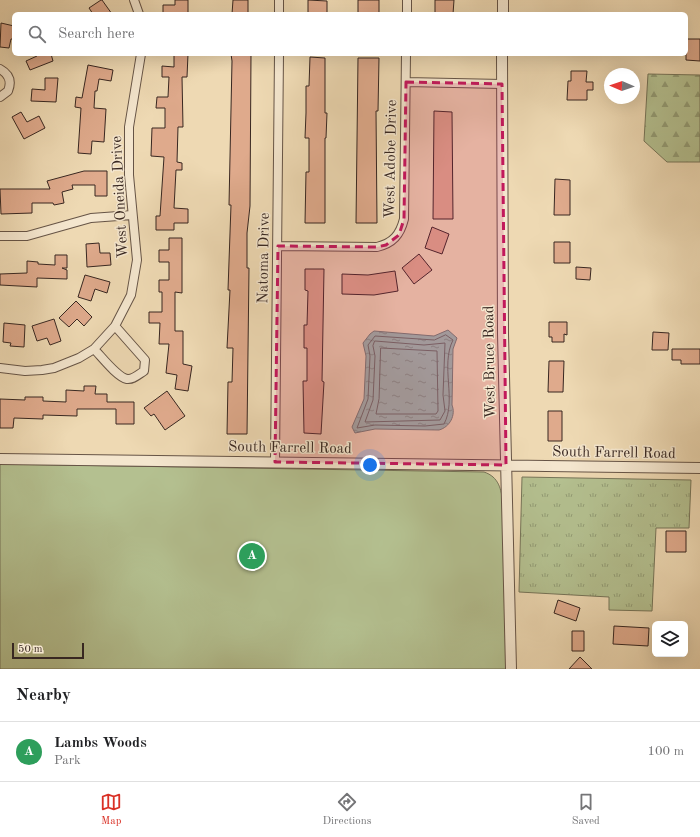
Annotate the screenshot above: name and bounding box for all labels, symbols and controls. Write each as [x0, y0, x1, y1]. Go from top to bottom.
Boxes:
search box [12, 12, 688, 56]
icon: search [26, 23, 48, 45]
text: Search here [58, 27, 135, 42]
north arrow [604, 68, 640, 104]
street label: West Adobe Drive [383, 99, 400, 219]
street label: West Oneida Drive [110, 135, 131, 258]
street label: Natoma Drive [256, 212, 273, 304]
street label: West Bruce Road [482, 305, 499, 419]
street label: South Farrell Road [228, 440, 352, 457]
street label: South Farrell Road [552, 445, 676, 462]
your location [360, 455, 380, 475]
pin: A [239, 541, 265, 571]
map controls [652, 621, 688, 657]
button: layers [652, 621, 688, 657]
scale bar [12, 641, 84, 660]
text: 50 m [18, 644, 43, 655]
text: Nearby [16, 687, 71, 704]
text: Lambs Woods [54, 736, 147, 751]
text: A [24, 745, 34, 758]
text: 100 m [647, 745, 684, 758]
text: Park [54, 754, 81, 767]
tab: Map [100, 791, 122, 829]
tab: Directions [323, 791, 371, 829]
tab: Saved [572, 791, 600, 829]

